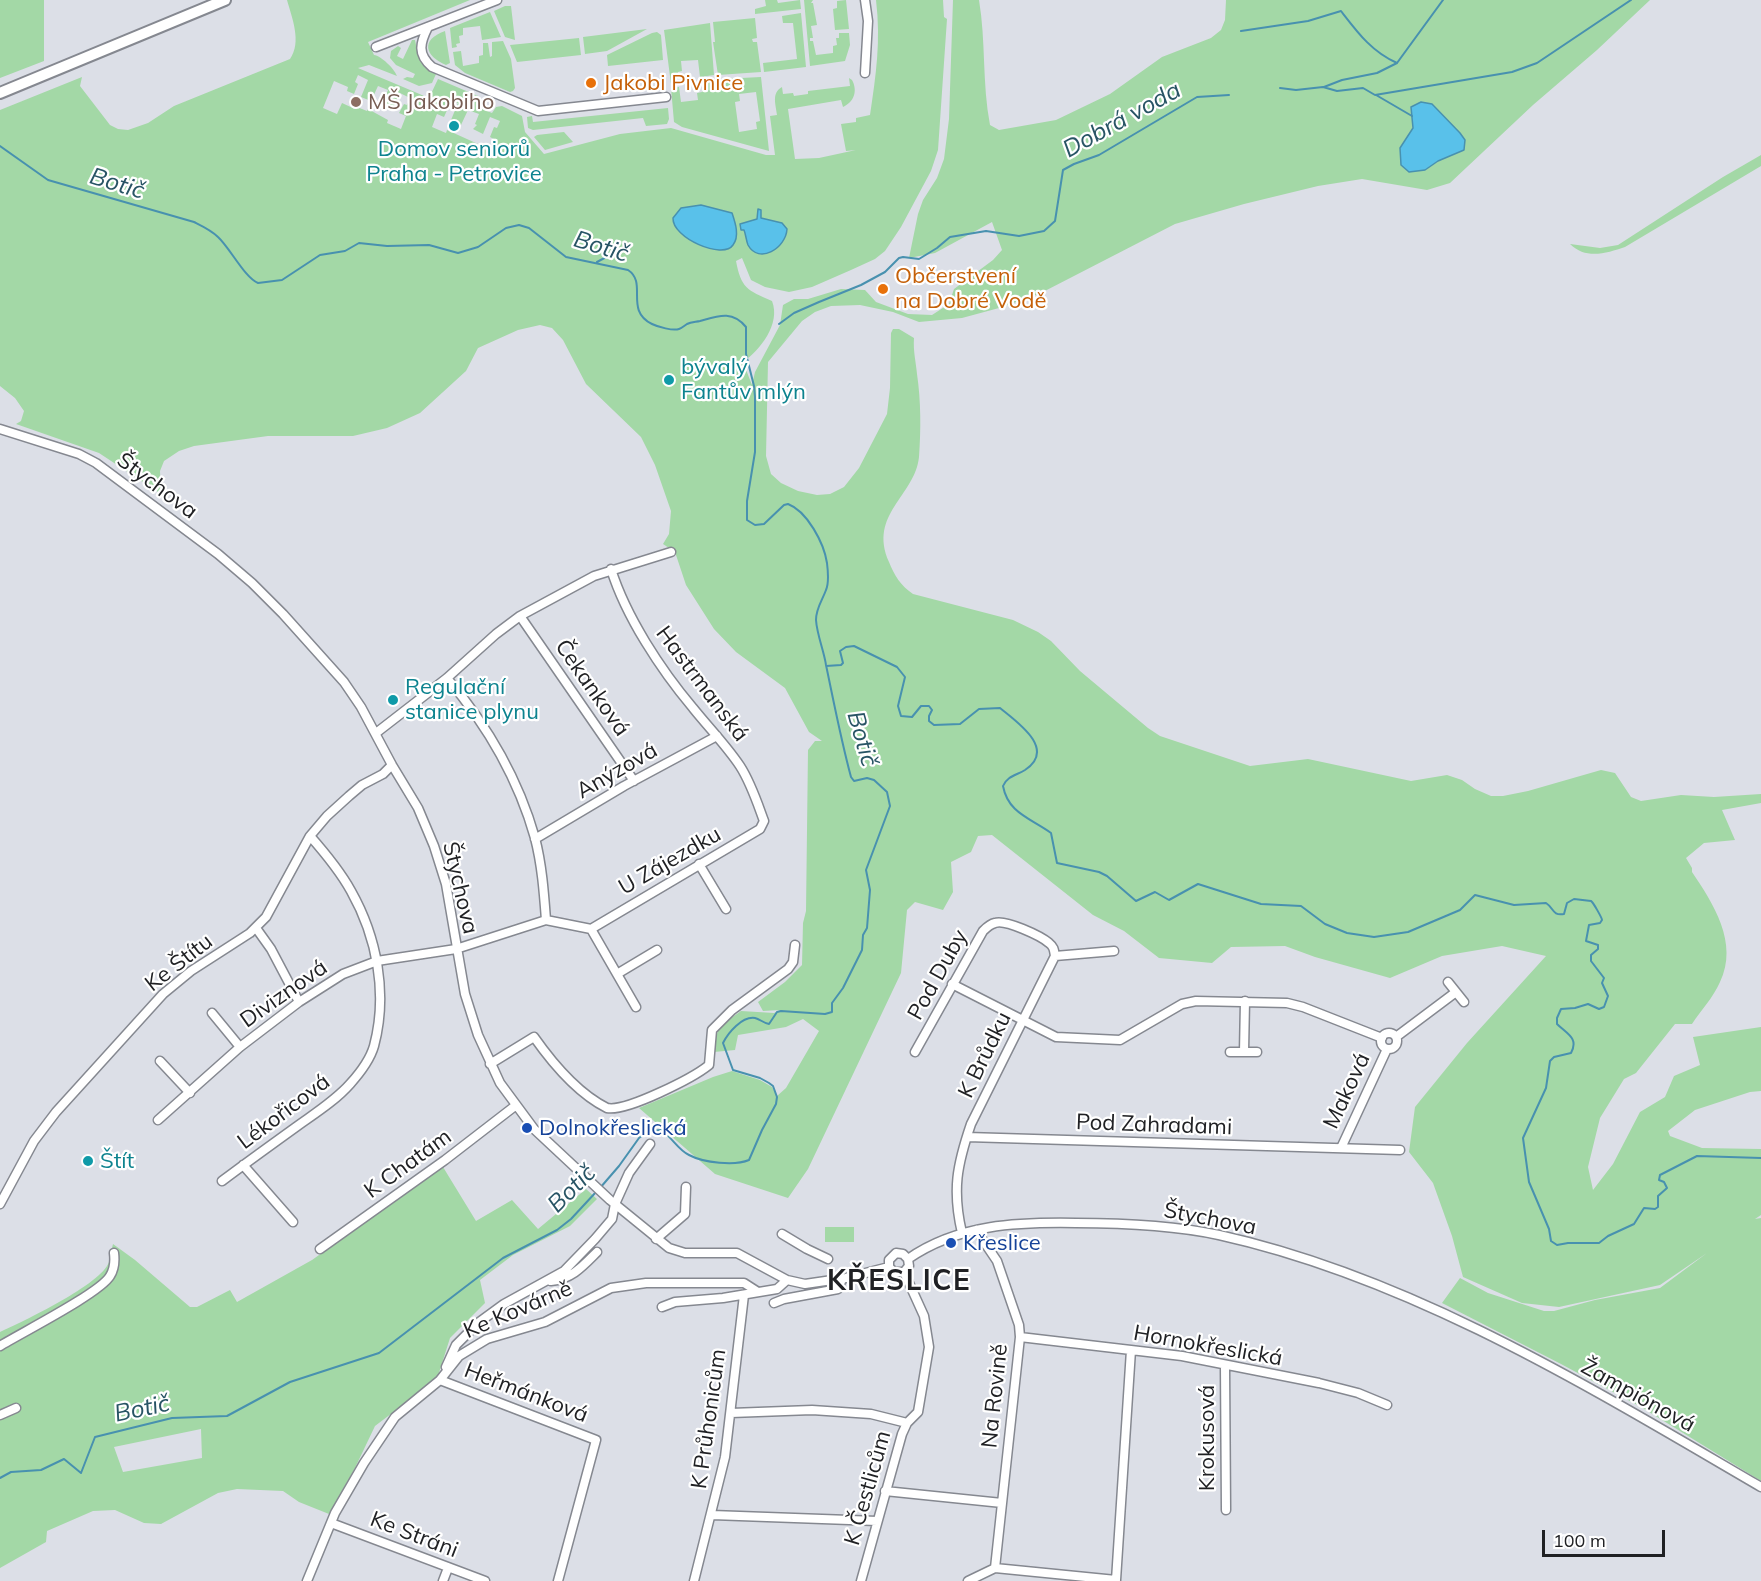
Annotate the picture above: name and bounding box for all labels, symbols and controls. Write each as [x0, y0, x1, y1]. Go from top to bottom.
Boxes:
place label: Jakobi Pivnice [603, 70, 743, 96]
marker: Jakobi Pivnice [584, 76, 598, 90]
water label: Dobrá voda [1058, 76, 1186, 164]
place label: MŠ Jakobiho [368, 89, 494, 115]
marker: MŠ Jakobiho [349, 95, 363, 109]
marker: Domov seniorů Praha - Petrovice [447, 119, 461, 133]
place label: Domov seniorů Praha - Petrovice [366, 136, 542, 188]
water label: Botič [86, 162, 148, 206]
water label: Botič [570, 225, 632, 269]
place label: Občerstvení na Dobré Vodě [895, 263, 1046, 314]
marker: Občerstvení na Dobré Vodě [876, 282, 890, 296]
place label: bývalý Fantův mlýn [681, 354, 806, 406]
marker: bývalý Fantův mlýn [662, 373, 676, 387]
street label: Štychova [112, 447, 202, 525]
street label: Hastrmanská [650, 621, 754, 747]
street label: Čekanková [549, 635, 635, 741]
place label: Regulační stanice plynu [405, 674, 539, 726]
marker: Regulační stanice plynu [386, 693, 400, 707]
water label: Botič [840, 708, 884, 770]
street label: Anýzová [572, 737, 662, 805]
street label: U Zájezdku [614, 821, 726, 901]
street label: Štychova [437, 839, 483, 937]
street label: Pod Duby [902, 925, 974, 1025]
street label: Ke Štítu [140, 928, 218, 998]
street label: Diviznová [235, 954, 333, 1034]
street label: K Brůdku [953, 1008, 1017, 1102]
street label: Maková [1318, 1049, 1376, 1133]
street label: Lékořicová [233, 1069, 335, 1155]
street label: Pod Zahradami [1075, 1109, 1233, 1141]
place label: Dolnokřeslická [539, 1115, 687, 1141]
marker: Dolnokřeslická [520, 1121, 534, 1135]
street label: K Chatám [359, 1124, 457, 1204]
place label: Štít [100, 1148, 134, 1174]
marker: Štít [81, 1154, 95, 1168]
water label: Botič [542, 1159, 602, 1219]
street label: Štychova [1161, 1197, 1259, 1241]
place label: Křeslice [963, 1230, 1041, 1256]
marker: Křeslice [944, 1236, 958, 1250]
district label: KŘESLICE [827, 1265, 971, 1299]
street label: Ke Kovárně [460, 1275, 576, 1345]
street label: Hornokřeslická [1131, 1320, 1285, 1372]
street label: Na Rovině [976, 1343, 1014, 1449]
street label: K Průhonicům [686, 1347, 732, 1491]
street label: Žampiónová [1576, 1354, 1700, 1438]
street label: Heřmánková [460, 1357, 592, 1429]
street label: Krokusová [1194, 1385, 1220, 1491]
water label: Botič [112, 1389, 172, 1429]
street label: K Čestlicům [839, 1428, 897, 1548]
street label: Ke Stráni [366, 1506, 462, 1564]
scale bar [1545, 1518, 1668, 1556]
text: 100 m [1553, 1529, 1606, 1552]

